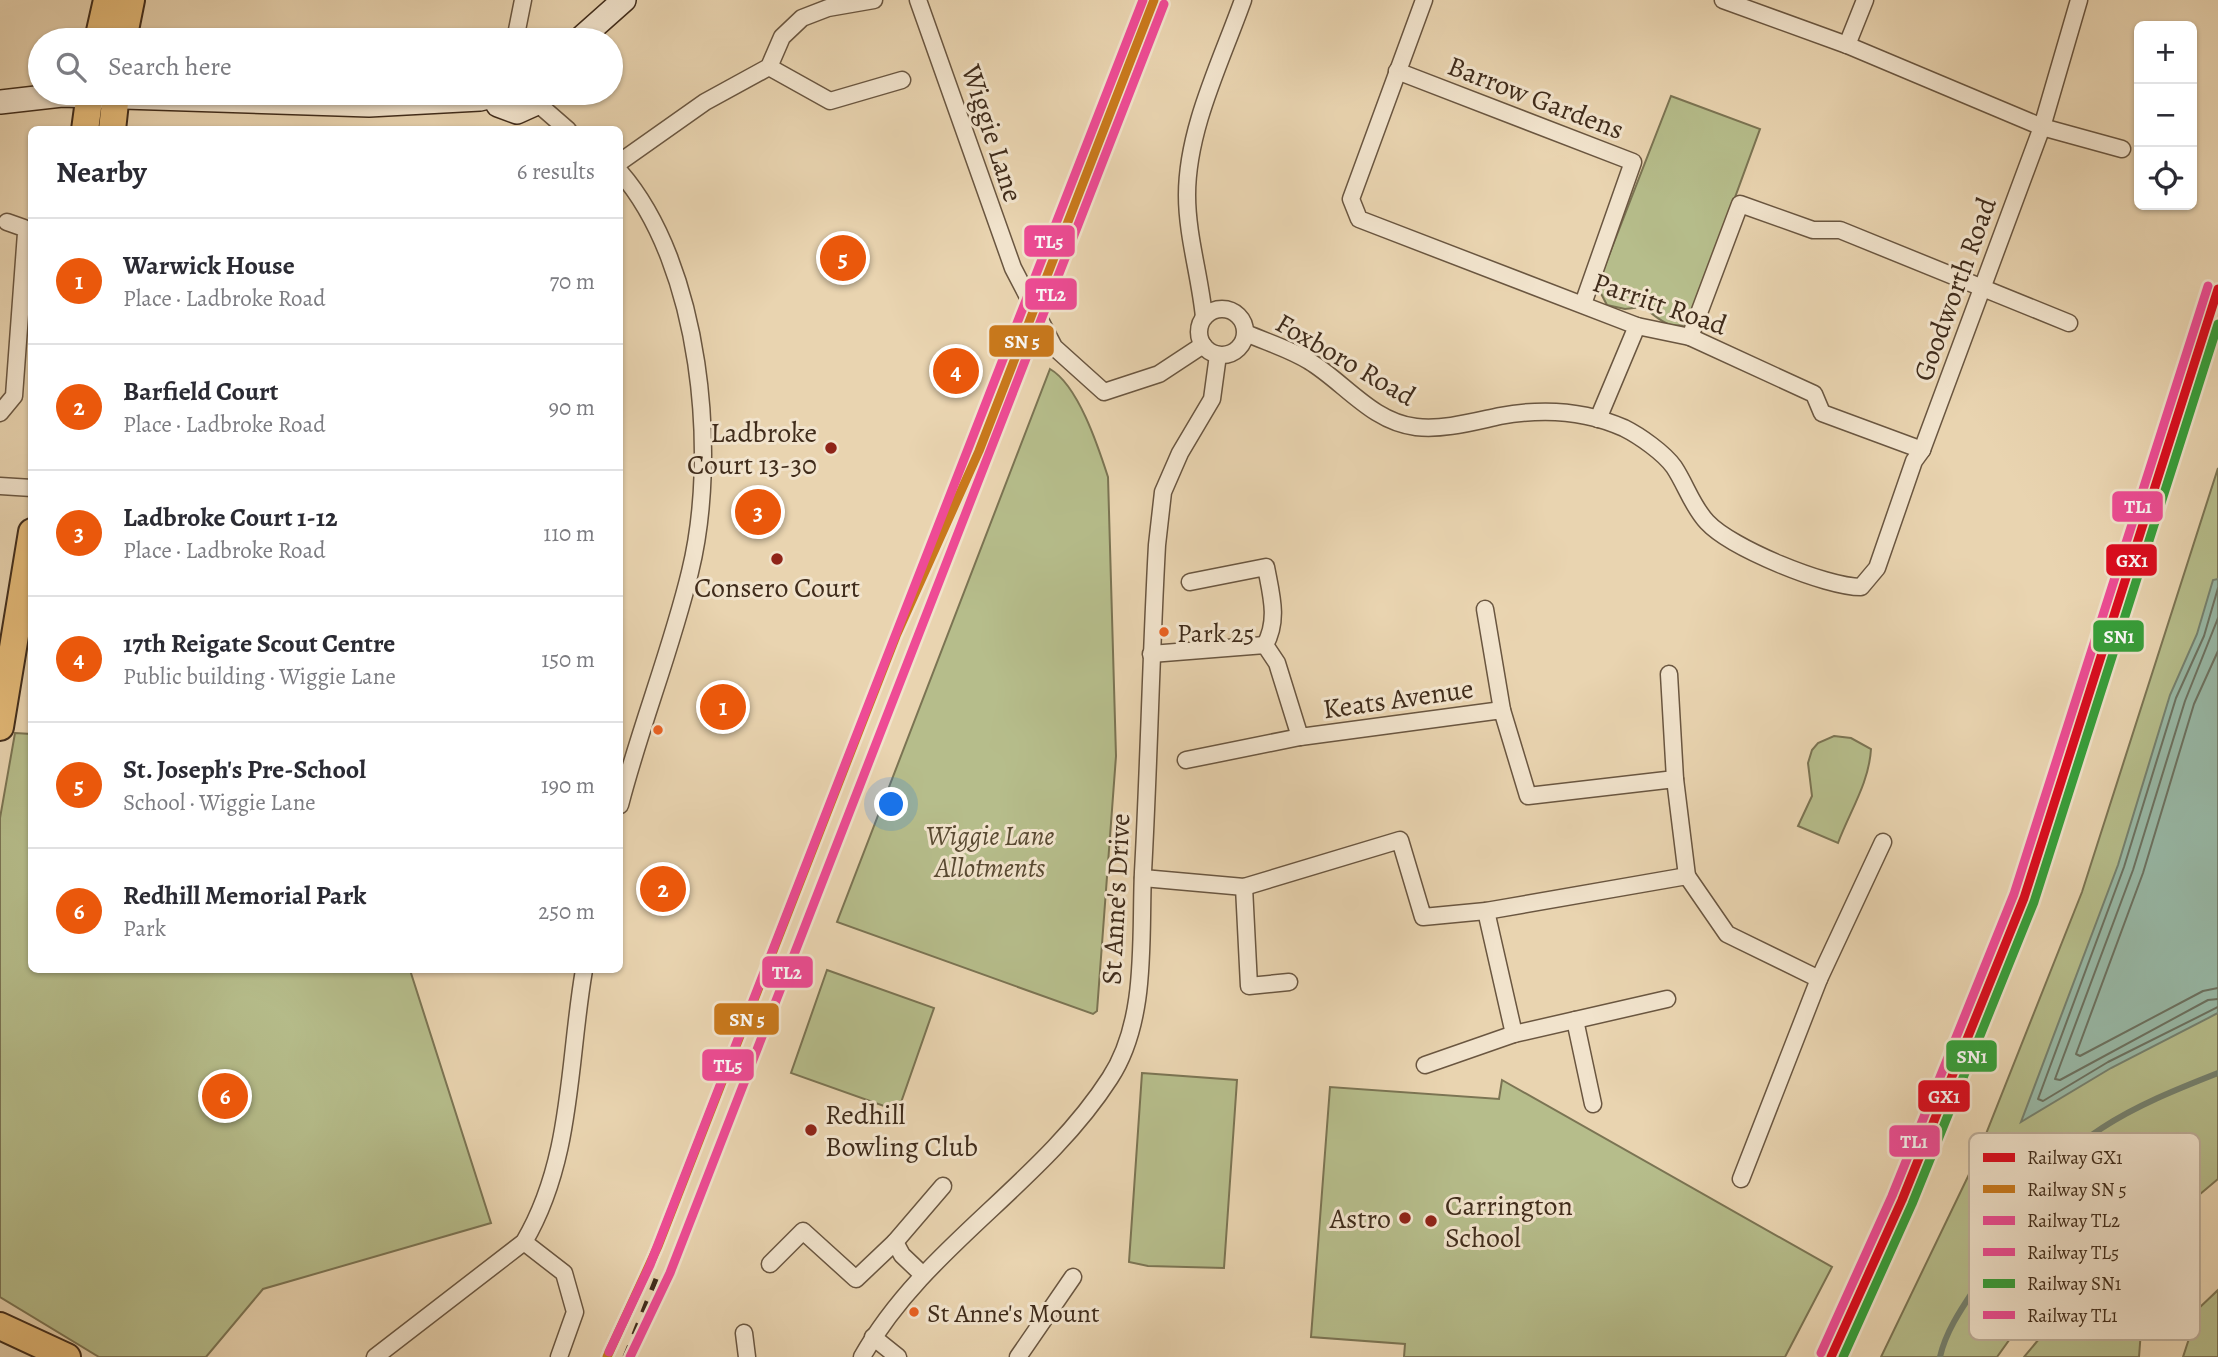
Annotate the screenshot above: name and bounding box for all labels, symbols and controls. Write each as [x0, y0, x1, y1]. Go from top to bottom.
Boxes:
map controls [2134, 21, 2197, 210]
button: + [2134, 21, 2197, 84]
search box [28, 28, 623, 105]
street label: Barrow Gardens [1442, 47, 1629, 149]
icon: search [52, 48, 90, 86]
text: Search here [108, 49, 232, 84]
street label: Wiggie Lane [952, 59, 1032, 207]
button: − [2134, 84, 2197, 147]
button: locate [2134, 147, 2197, 210]
text: Nearby [56, 152, 147, 192]
text: 6 results [517, 156, 595, 187]
street label: Goodworth Road [1904, 191, 2006, 387]
line badge: TL5 [1023, 224, 1076, 258]
text: TL5 [1035, 229, 1063, 255]
pin: 5 [820, 232, 866, 284]
text: Warwick House [123, 248, 295, 283]
street label: Parritt Road [1587, 263, 1733, 345]
text: 1 [75, 266, 83, 297]
text: 70 m [549, 266, 595, 297]
line badge: TL2 [1024, 277, 1078, 311]
text: TL2 [1036, 282, 1066, 308]
text: Place · Ladbroke Road [123, 283, 326, 314]
street label: Foxboro Road [1268, 304, 1423, 416]
line badge: SN 5 [988, 324, 1055, 358]
text: SN 5 [1004, 329, 1040, 355]
pin: 4 [933, 345, 979, 397]
text: Barfield Court [123, 374, 278, 409]
text: 2 [73, 392, 85, 423]
text: 90 m [549, 392, 595, 423]
text: Place · Ladbroke Road [123, 409, 326, 440]
place label: Ladbroke Court 13-30 [687, 414, 817, 484]
marker: Ladbroke Court 13-30 [823, 440, 839, 456]
pin: 3 [735, 486, 781, 538]
line badge: TL1 [2111, 490, 2164, 523]
text: TL1 [2124, 494, 2152, 520]
text: Ladbroke Court 1-12 [123, 500, 338, 535]
text: 3 [74, 518, 84, 549]
text: 110 m [543, 518, 595, 549]
text: Place · Ladbroke Road [123, 535, 326, 566]
line badge: GX1 [2105, 543, 2158, 577]
text: GX1 [2116, 548, 2148, 574]
marker: Consero Court [769, 551, 785, 567]
place label: Consero Court [694, 569, 860, 607]
place label: Park 25 [1177, 616, 1254, 651]
line badge: SN1 [2092, 619, 2145, 653]
text: SN1 [2104, 624, 2135, 650]
marker: Park 25 [1157, 625, 1171, 639]
text: 17th Reigate Scout Centre [123, 626, 395, 661]
text: 4 [74, 644, 84, 675]
text: 150 m [541, 644, 595, 675]
text: Public building · Wiggie Lane [123, 661, 396, 692]
street label: Keats Avenue [1320, 670, 1476, 728]
pin: 1 [700, 681, 746, 733]
unlabelled marker [651, 723, 665, 737]
text: St. Joseph's Pre-School [123, 752, 366, 787]
text: 5 [74, 770, 84, 801]
text: 190 m [541, 770, 595, 801]
text: School · Wiggie Lane [123, 787, 316, 818]
your location [874, 787, 908, 821]
street label: St Anne's Drive [1093, 812, 1139, 986]
park label: Wiggie Lane Allotments [926, 817, 1054, 887]
pin: 2 [640, 863, 686, 915]
text: Redhill Memorial Park [123, 878, 367, 913]
text: 6 [74, 896, 84, 927]
text: 250 m [538, 896, 595, 927]
text: Park [123, 913, 166, 944]
line badge: TL2 [761, 955, 814, 989]
text: TL2 [772, 960, 802, 986]
line badge: SN 5 [713, 1002, 780, 1036]
text: SN 5 [729, 1007, 765, 1033]
line badge: SN1 [1945, 1039, 1998, 1073]
text: SN1 [1957, 1044, 1988, 1070]
line badge: TL5 [701, 1048, 755, 1082]
text: TL5 [714, 1053, 742, 1079]
pin: 6 [202, 1070, 248, 1122]
line badge: GX1 [1917, 1079, 1971, 1113]
text: GX1 [1928, 1084, 1960, 1110]
place label: Redhill Bowling Club [825, 1096, 978, 1166]
marker: Redhill Bowling Club [803, 1122, 819, 1138]
line badge: TL1 [1888, 1124, 1941, 1158]
text: TL1 [1900, 1129, 1928, 1155]
legend [1969, 1133, 2200, 1340]
text: Railway GX1 [2027, 1145, 2123, 1171]
text: Railway SN 5 [2027, 1177, 2127, 1203]
place label: Carrington School [1445, 1187, 1573, 1257]
place label: Astro [1329, 1200, 1391, 1238]
text: Railway TL2 [2027, 1208, 2120, 1234]
marker: Astro [1397, 1210, 1413, 1226]
marker: Carrington School [1423, 1213, 1439, 1229]
text: Railway TL5 [2027, 1240, 2119, 1266]
text: Railway SN1 [2027, 1271, 2122, 1297]
place label: St Anne's Mount [927, 1296, 1100, 1331]
text: Railway TL1 [2027, 1303, 2118, 1329]
marker: St Anne's Mount [907, 1305, 921, 1319]

